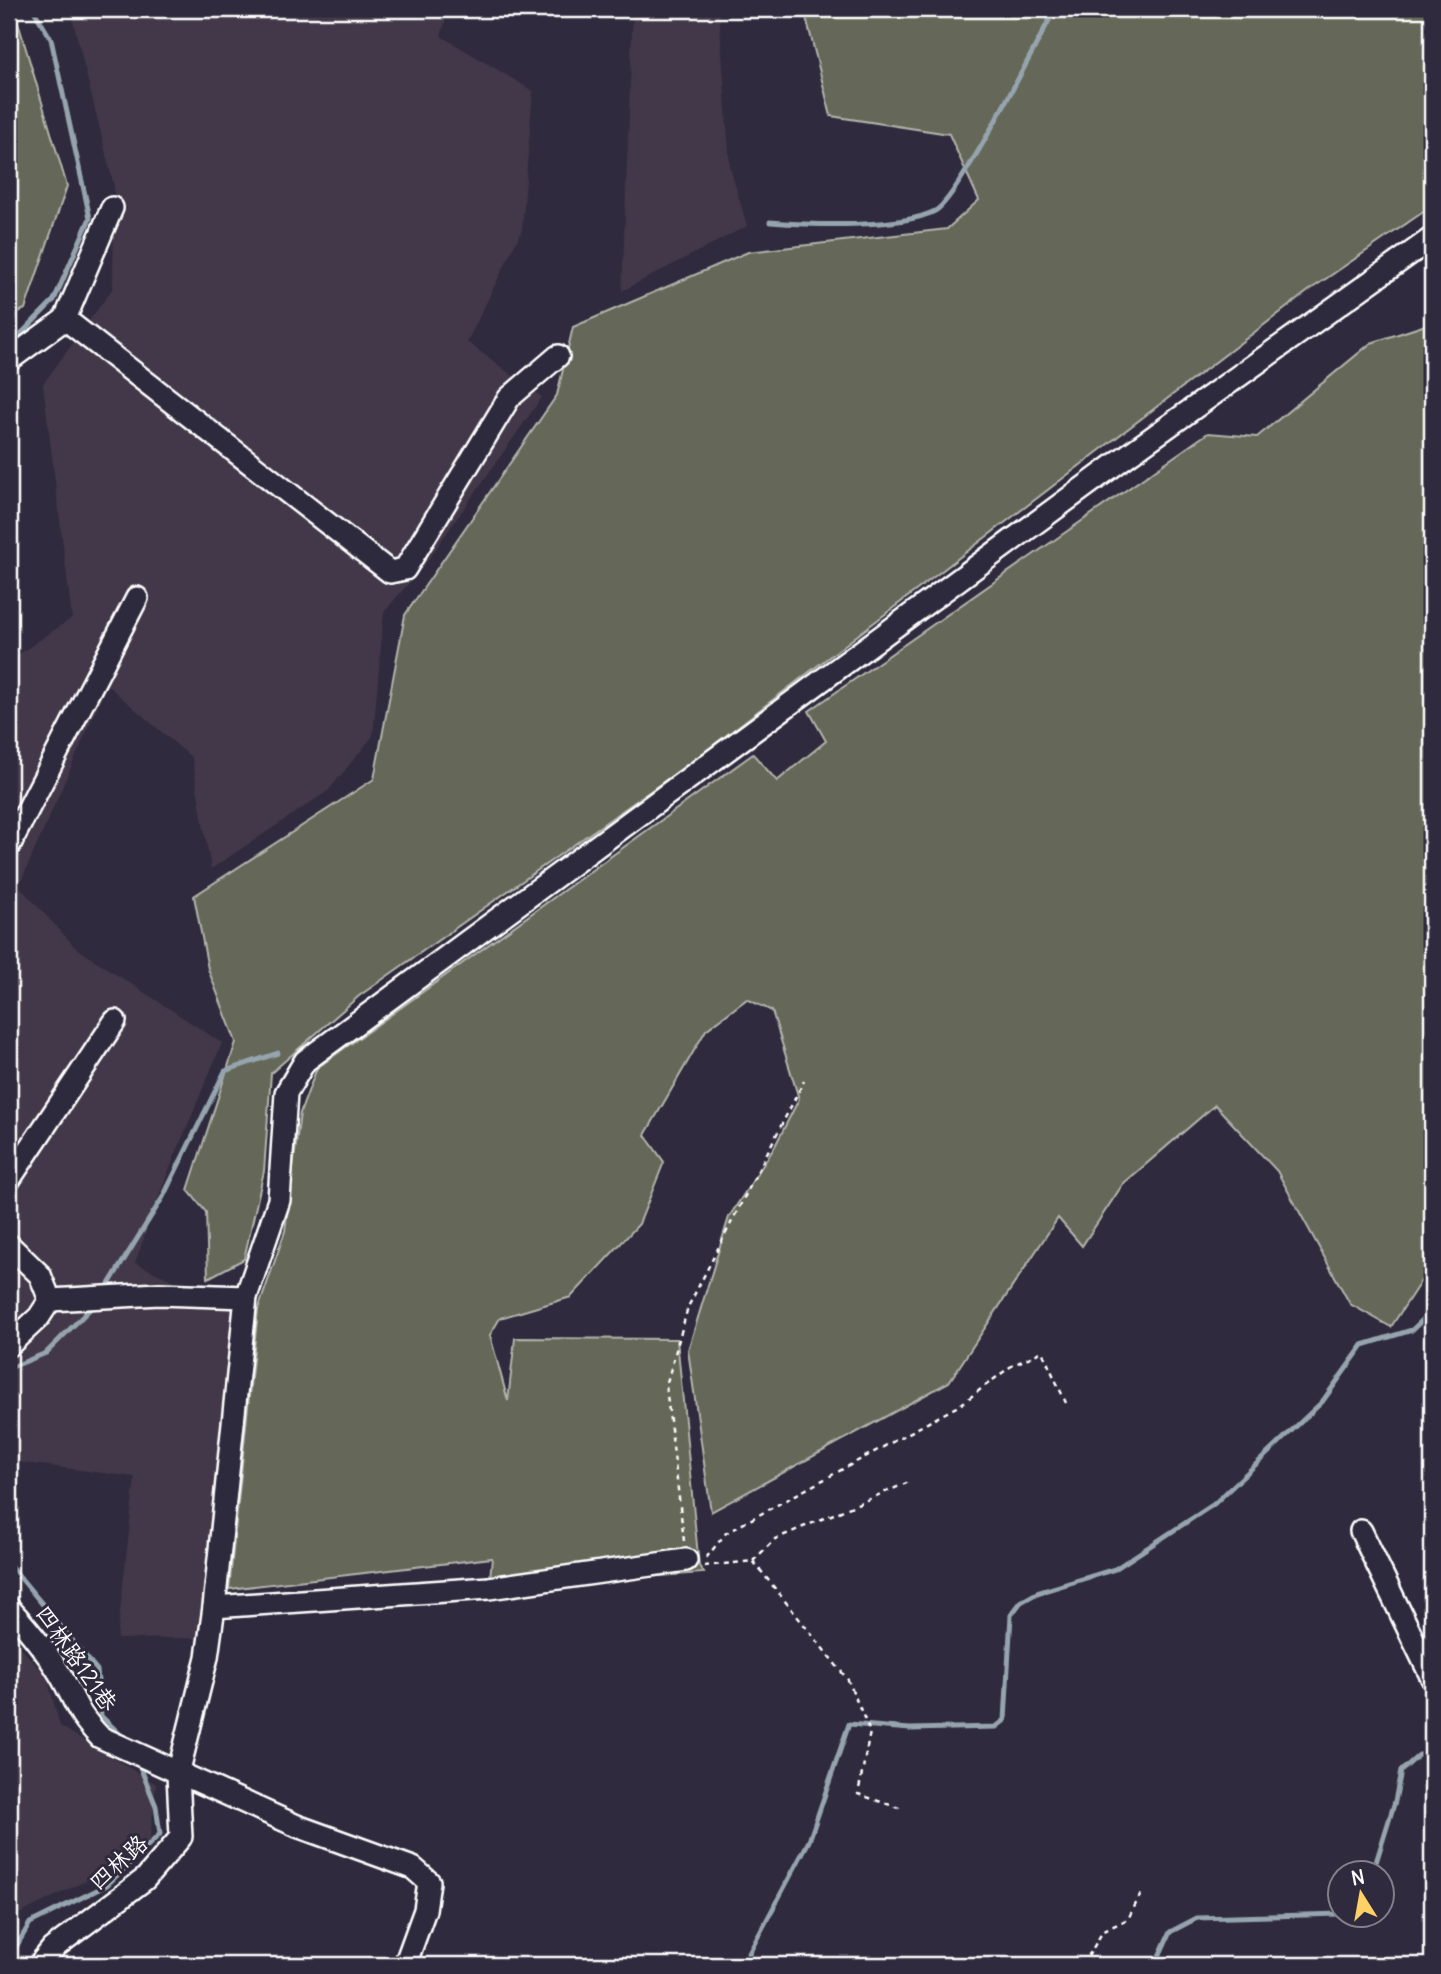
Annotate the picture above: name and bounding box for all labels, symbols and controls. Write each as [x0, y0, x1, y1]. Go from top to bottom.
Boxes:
street label: 四林路121巷 [30, 1599, 125, 1717]
street label: 四林路 [83, 1828, 153, 1896]
north arrow [1326, 1858, 1396, 1928]
text: N [1349, 1864, 1366, 1890]

